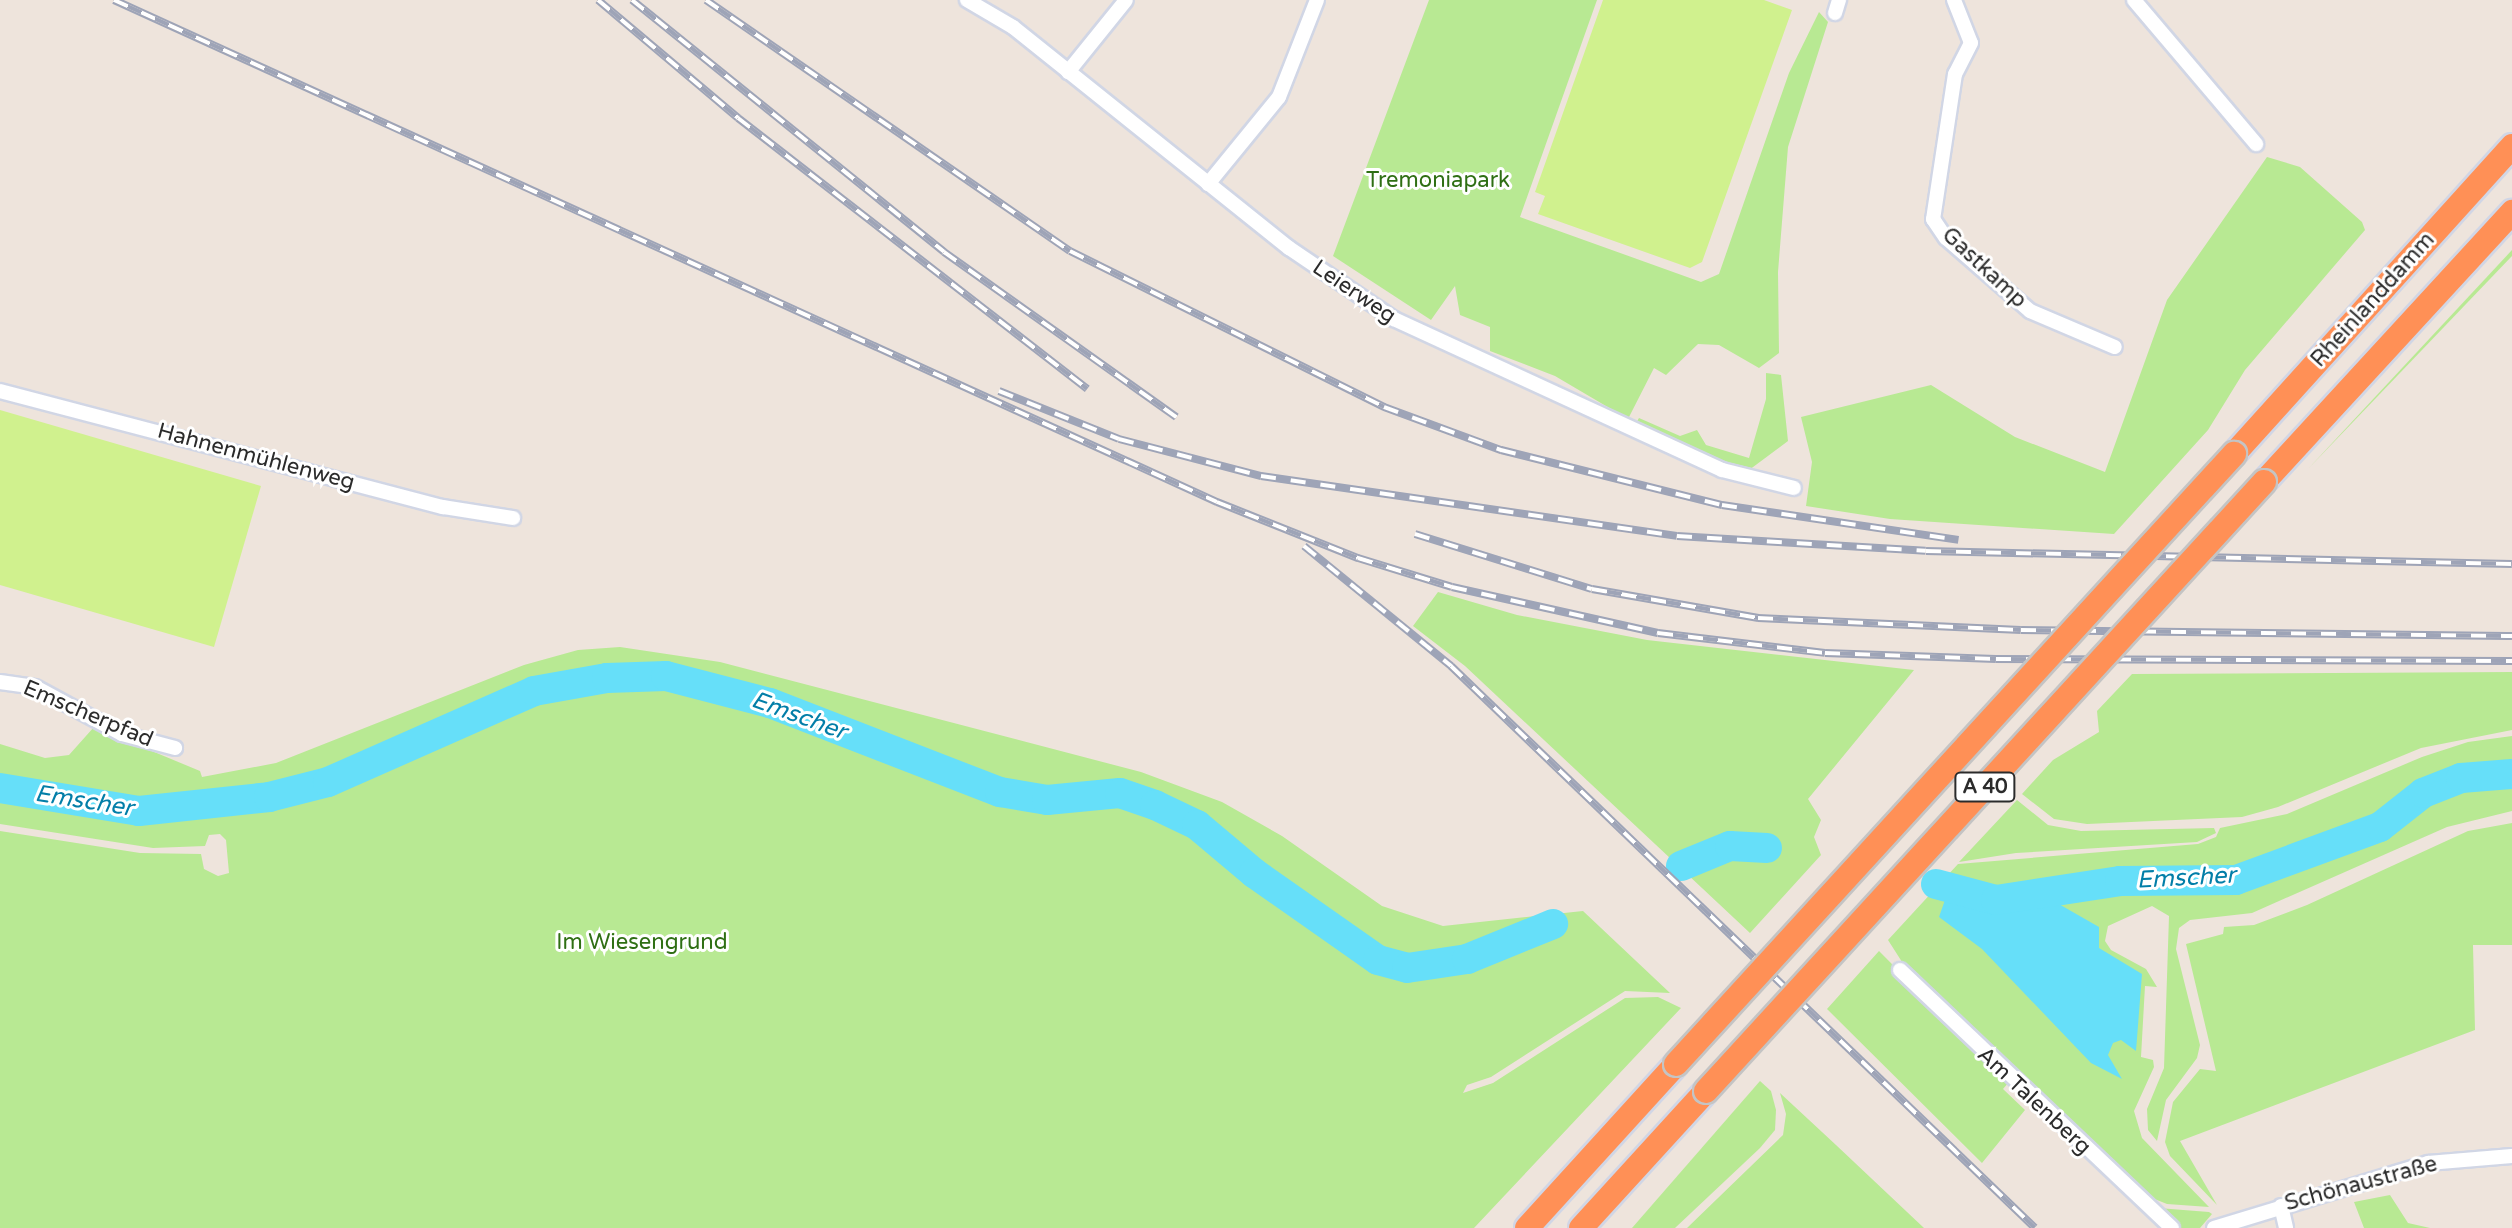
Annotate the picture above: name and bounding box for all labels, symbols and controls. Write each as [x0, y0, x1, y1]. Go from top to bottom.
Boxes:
park label: Tremoniapark [1366, 168, 1510, 194]
street label: Gastkamp [1936, 222, 2032, 314]
street label: Rheinlanddamm [2306, 227, 2440, 373]
street label: Leierweg [1307, 254, 1401, 330]
street label: Hahnenmühlenweg [154, 418, 358, 496]
street label: Emscherpfad [19, 675, 157, 753]
water label: Emscher [748, 686, 850, 746]
road number: A 40 [1953, 771, 2017, 803]
water label: Emscher [33, 779, 135, 823]
water label: Emscher [2136, 861, 2236, 895]
park label: Im Wiesengrund [556, 930, 728, 956]
street label: Am Talenberg [1972, 1042, 2096, 1160]
street label: Schönaustraße [2282, 1151, 2440, 1217]

